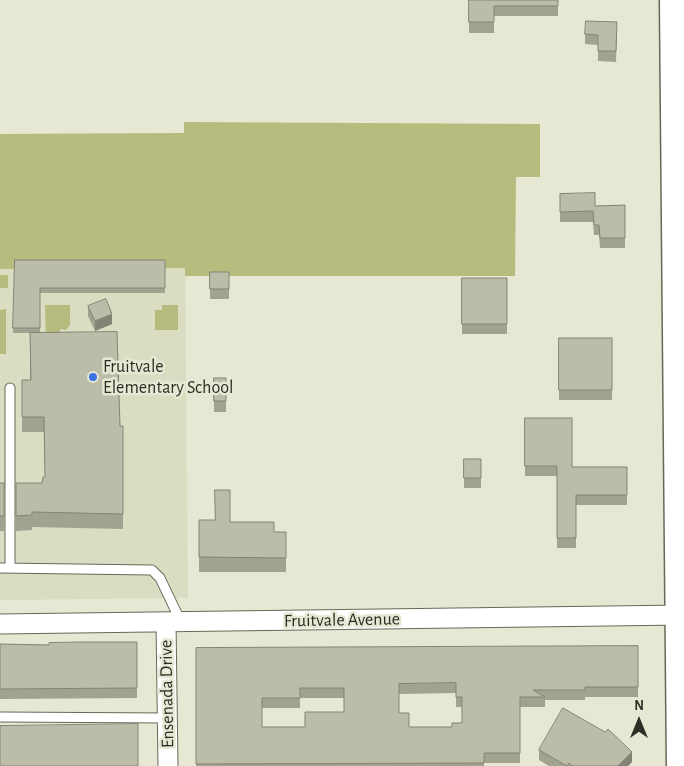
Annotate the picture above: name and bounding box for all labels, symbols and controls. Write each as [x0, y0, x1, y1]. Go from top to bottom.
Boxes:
place label: Fruitvale Elementary School [103, 356, 233, 398]
marker: Fruitvale Elementary School [87, 371, 99, 383]
street label: Fruitvale Avenue [284, 608, 400, 632]
street label: Ensenada Drive [155, 640, 179, 748]
north arrow [614, 696, 664, 746]
text: N [634, 699, 644, 713]

